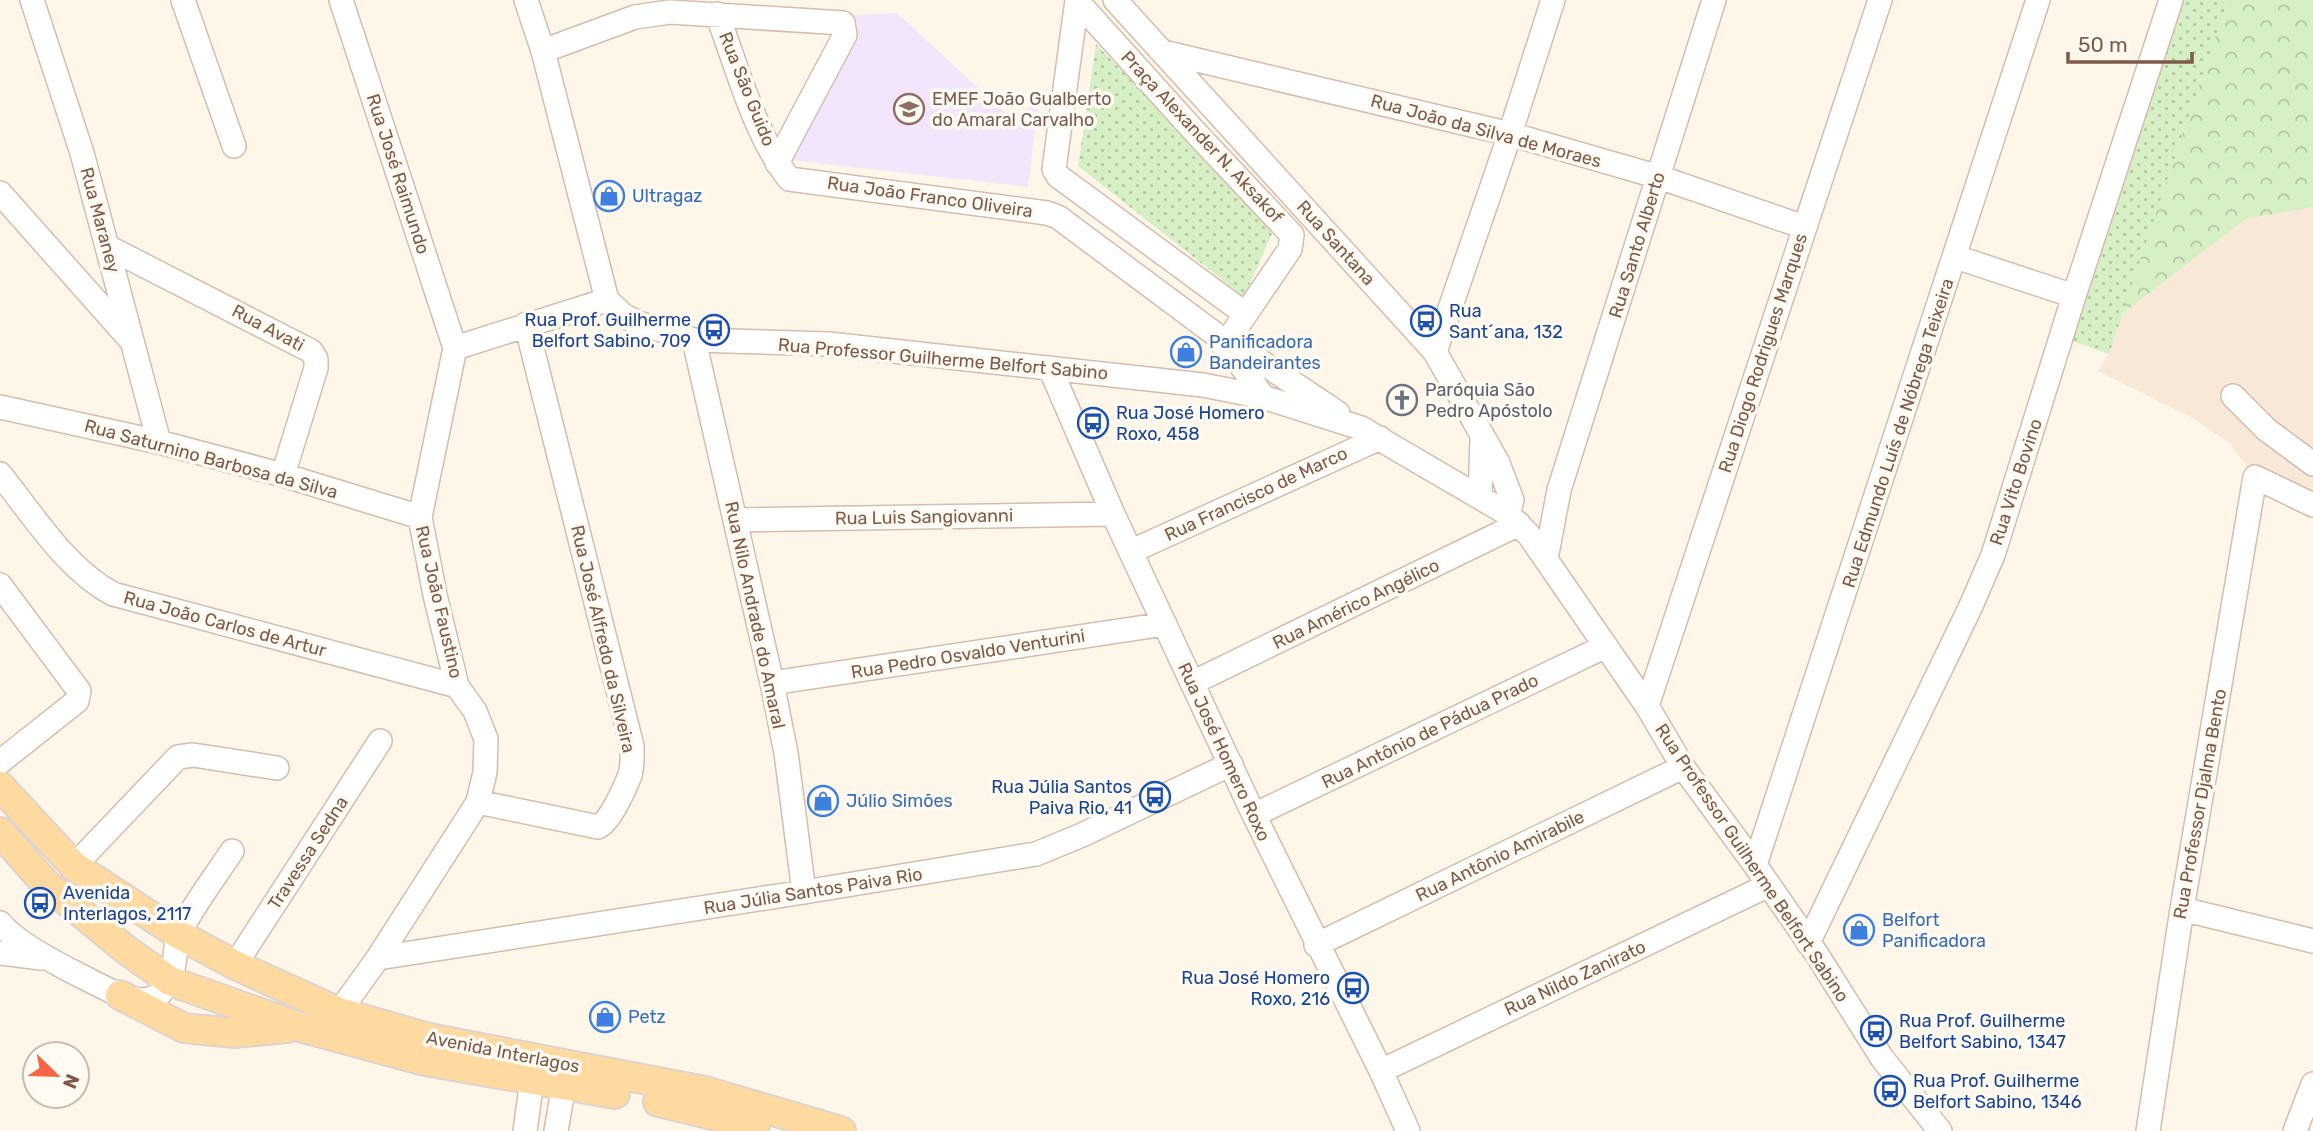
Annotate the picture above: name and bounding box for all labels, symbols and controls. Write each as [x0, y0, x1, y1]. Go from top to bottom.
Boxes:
scale bar [2068, 21, 2192, 65]
street label: Rua São Guido [714, 29, 780, 149]
text: 50 m [2078, 32, 2128, 57]
street label: Praça Alexander N. Aksakof [1116, 46, 1288, 228]
place label: EMEF João Gualberto do Amaral Carvalho [932, 88, 1112, 131]
street label: Rua João da Silva de Moraes [1368, 90, 1604, 172]
street label: Rua José Raimundo [362, 91, 434, 257]
school or university icon: EMEF João Gualberto do Amaral Carvalho [892, 92, 926, 126]
street label: Rua Maraney [75, 165, 125, 275]
street label: Rua Santo Alberto [1604, 169, 1670, 321]
street label: Rua João Franco Oliveira [826, 172, 1034, 222]
shop icon: Ultragaz [592, 179, 626, 213]
place label: Ultragaz [632, 185, 703, 207]
street label: Rua Santana [1292, 196, 1380, 290]
street label: Rua Diogo Rodrigues Marques [1714, 231, 1812, 475]
street label: Rua Edmundo Luís de Nóbrega Teixeira [1837, 275, 1959, 591]
street label: Rua Avati [228, 300, 308, 356]
place label: Rua Sant´ana, 132 [1449, 300, 1563, 343]
bus stop icon: Rua Sant´ana, 132 [1409, 304, 1443, 338]
place label: Rua Prof. Guilherme Belfort Sabino, 709 [525, 309, 691, 352]
bus stop icon: Rua Prof. Guilherme Belfort Sabino, 709 [697, 313, 731, 347]
place label: Panificadora Bandeirantes [1209, 331, 1321, 374]
street label: Rua Professor Guilherme Belfort Sabino [777, 334, 1109, 384]
shop icon: Panificadora Bandeirantes [1169, 335, 1203, 369]
place label: Paróquia São Pedro Apóstolo [1425, 379, 1553, 422]
church icon: Paróquia São Pedro Apóstolo [1385, 383, 1419, 417]
place label: Rua José Homero Roxo, 458 [1116, 402, 1265, 445]
bus stop icon: Rua José Homero Roxo, 458 [1076, 406, 1110, 440]
street label: Rua Saturnino Barbosa da Silva [82, 415, 340, 503]
street label: Rua Vito Bovino [1985, 416, 2047, 548]
street label: Rua Francisco de Marco [1161, 442, 1351, 546]
street label: Rua Nilo Andrade do Amaral [720, 499, 790, 731]
street label: Rua Luis Sangiovanni [835, 504, 1013, 530]
street label: Rua José Alfredo da Silveira [566, 523, 640, 755]
street label: Rua João Faustino [411, 524, 467, 680]
street label: Rua Américo Angélico [1269, 554, 1443, 654]
street label: Rua João Carlos de Artur [121, 586, 329, 662]
street label: Rua Pedro Osvaldo Venturini [849, 625, 1087, 683]
street label: Rua José Homero Roxo [1173, 659, 1275, 845]
street label: Rua Antônio de Pádua Prado [1318, 669, 1542, 793]
street label: Rua Professor Djalma Bento [2169, 687, 2231, 921]
street label: Rua Professor Guilherme Belfort Sabino [1650, 720, 1854, 1006]
place label: Rua Júlia Santos Paiva Rio, 41 [991, 776, 1132, 819]
bus stop icon: Rua Júlia Santos Paiva Rio, 41 [1138, 780, 1172, 814]
shop icon: Júlio Simões [806, 784, 840, 818]
place label: Júlio Simões [846, 790, 953, 812]
street label: Travessa Sedna [263, 792, 353, 914]
street label: Rua Antônio Amirabile [1412, 806, 1588, 906]
street label: Rua Júlia Santos Paiva Rio [702, 863, 924, 919]
place label: Avenida Interlagos, 2117 [63, 882, 191, 925]
bus stop icon: Avenida Interlagos, 2117 [23, 886, 57, 920]
place label: Belfort Panificadora [1882, 909, 1986, 952]
shop icon: Belfort Panificadora [1842, 913, 1876, 947]
street label: Rua Nildo Zanirato [1501, 936, 1649, 1020]
place label: Rua José Homero Roxo, 216 [1181, 967, 1330, 1010]
bus stop icon: Rua José Homero Roxo, 216 [1336, 971, 1370, 1005]
shop icon: Petz [588, 1000, 622, 1034]
place label: Petz [628, 1006, 666, 1028]
place label: Rua Prof. Guilherme Belfort Sabino, 1347 [1899, 1010, 2066, 1053]
bus stop icon: Rua Prof. Guilherme Belfort Sabino, 1347 [1859, 1014, 1893, 1048]
street label: Avenida Interlagos [424, 1026, 582, 1078]
north arrow [21, 1040, 91, 1110]
place label: Rua Prof. Guilherme Belfort Sabino, 1346 [1913, 1070, 2082, 1113]
text: N [58, 1071, 84, 1092]
bus stop icon: Rua Prof. Guilherme Belfort Sabino, 1346 [1873, 1074, 1907, 1108]

